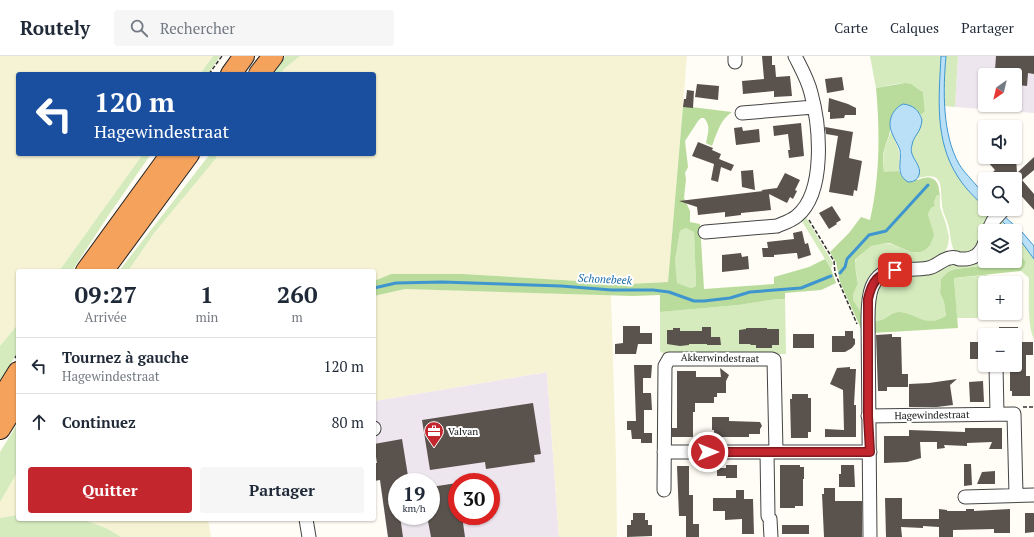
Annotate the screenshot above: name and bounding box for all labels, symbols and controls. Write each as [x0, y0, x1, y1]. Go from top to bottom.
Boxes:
search box [114, 10, 394, 46]
text: Routely [20, 15, 90, 40]
icon: search [128, 17, 150, 39]
text: Rechercher [160, 18, 235, 38]
text: Carte [834, 18, 868, 37]
text: Calques [890, 18, 939, 37]
text: Partager [961, 18, 1014, 37]
north arrow [978, 68, 1022, 112]
map controls [978, 68, 1022, 372]
text: 120 m [94, 83, 175, 120]
icon: left [28, 88, 80, 140]
text: Hagewindestraat [94, 119, 229, 143]
button: sound [978, 120, 1022, 164]
button: search [978, 172, 1022, 216]
button: layers [978, 224, 1022, 268]
pin [878, 253, 912, 287]
icon: arrive [884, 259, 906, 281]
water label: Schonebeek [578, 271, 633, 287]
button: + [978, 276, 1022, 320]
text: 09:27 [74, 278, 137, 310]
text: 1 [200, 278, 214, 310]
text: 260 [277, 278, 317, 310]
text: Arrivée [85, 308, 127, 326]
text: min [195, 308, 218, 326]
text: m [292, 308, 303, 326]
button: − [978, 328, 1022, 372]
text: Tournez à gauche [62, 347, 189, 367]
street label: Akkerwindestraat [681, 351, 760, 365]
icon: left [28, 355, 50, 377]
text: 120 m [323, 356, 364, 376]
text: Hagewindestraat [62, 367, 160, 385]
street label: Hagewindestraat [894, 408, 970, 422]
icon: ahead [28, 411, 50, 433]
text: Continuez [62, 412, 136, 432]
text: 80 m [331, 412, 364, 432]
office icon: Valvan [423, 420, 445, 448]
place label: Valvan [448, 425, 478, 438]
position arrow [687, 431, 729, 473]
button: Quitter [28, 467, 192, 513]
button: Partager [200, 467, 364, 513]
speed limit sign: 30 [448, 473, 500, 525]
text: 19 [403, 480, 425, 507]
text: km/h [402, 502, 426, 515]

